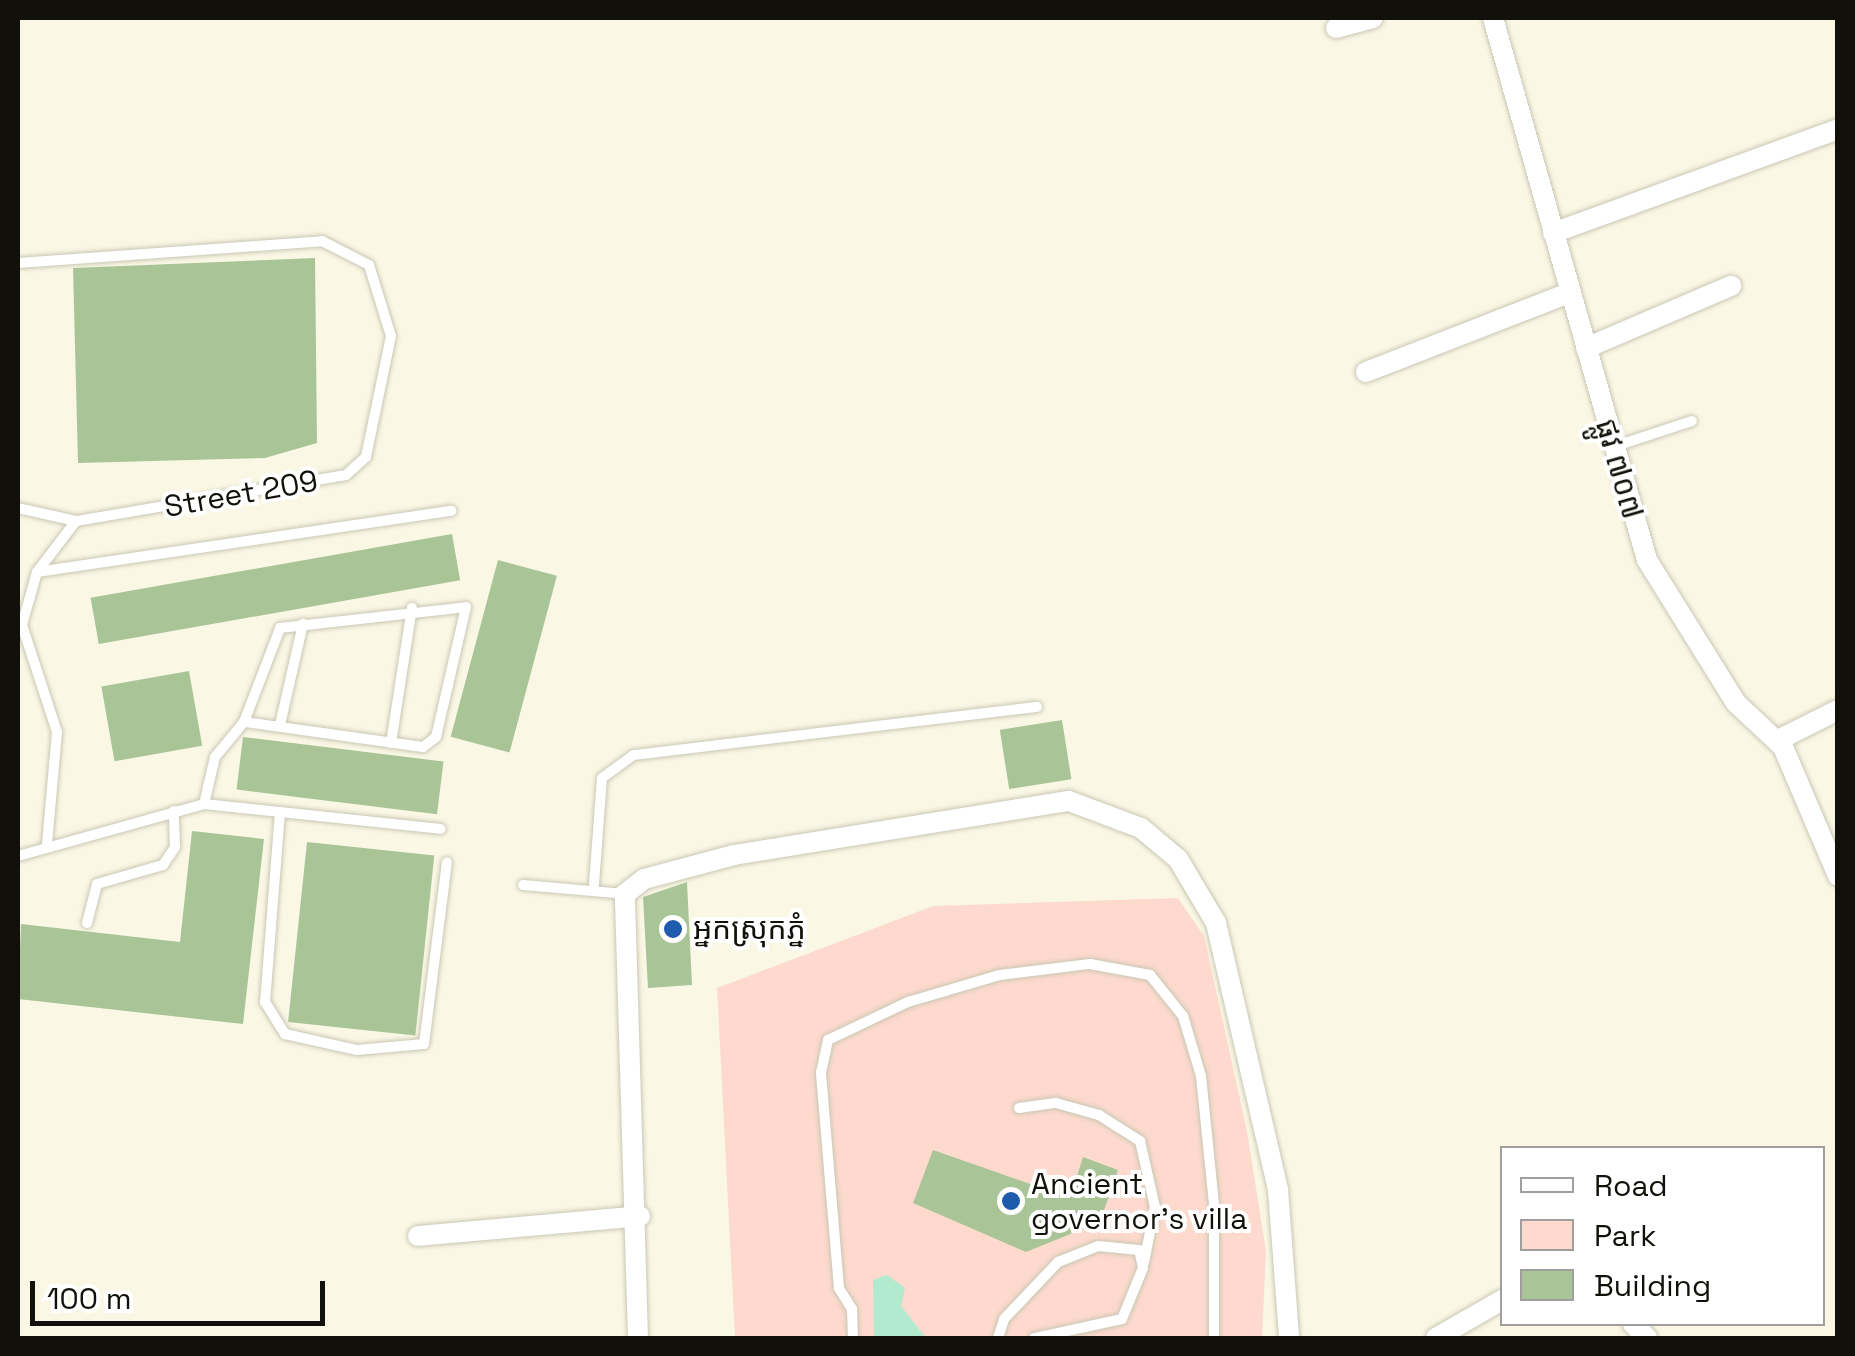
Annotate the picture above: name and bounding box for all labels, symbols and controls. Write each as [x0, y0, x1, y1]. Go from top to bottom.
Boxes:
street label: ផ្លូវ ៧០៧ [1588, 415, 1650, 523]
street label: Street 209 [162, 463, 320, 525]
place label: អ្នកស្រុកភ្នំ [693, 911, 806, 947]
marker: អ្នកស្រុកភ្នំ [662, 918, 684, 940]
legend [1500, 1146, 1825, 1326]
place label: Ancient governor's villa [1031, 1166, 1247, 1236]
text: Road [1594, 1166, 1668, 1205]
marker: Ancient governor's villa [1000, 1190, 1022, 1212]
text: Park [1594, 1216, 1656, 1255]
scale bar [35, 1261, 330, 1323]
text: Building [1594, 1266, 1711, 1305]
text: 100 m [47, 1279, 132, 1318]

